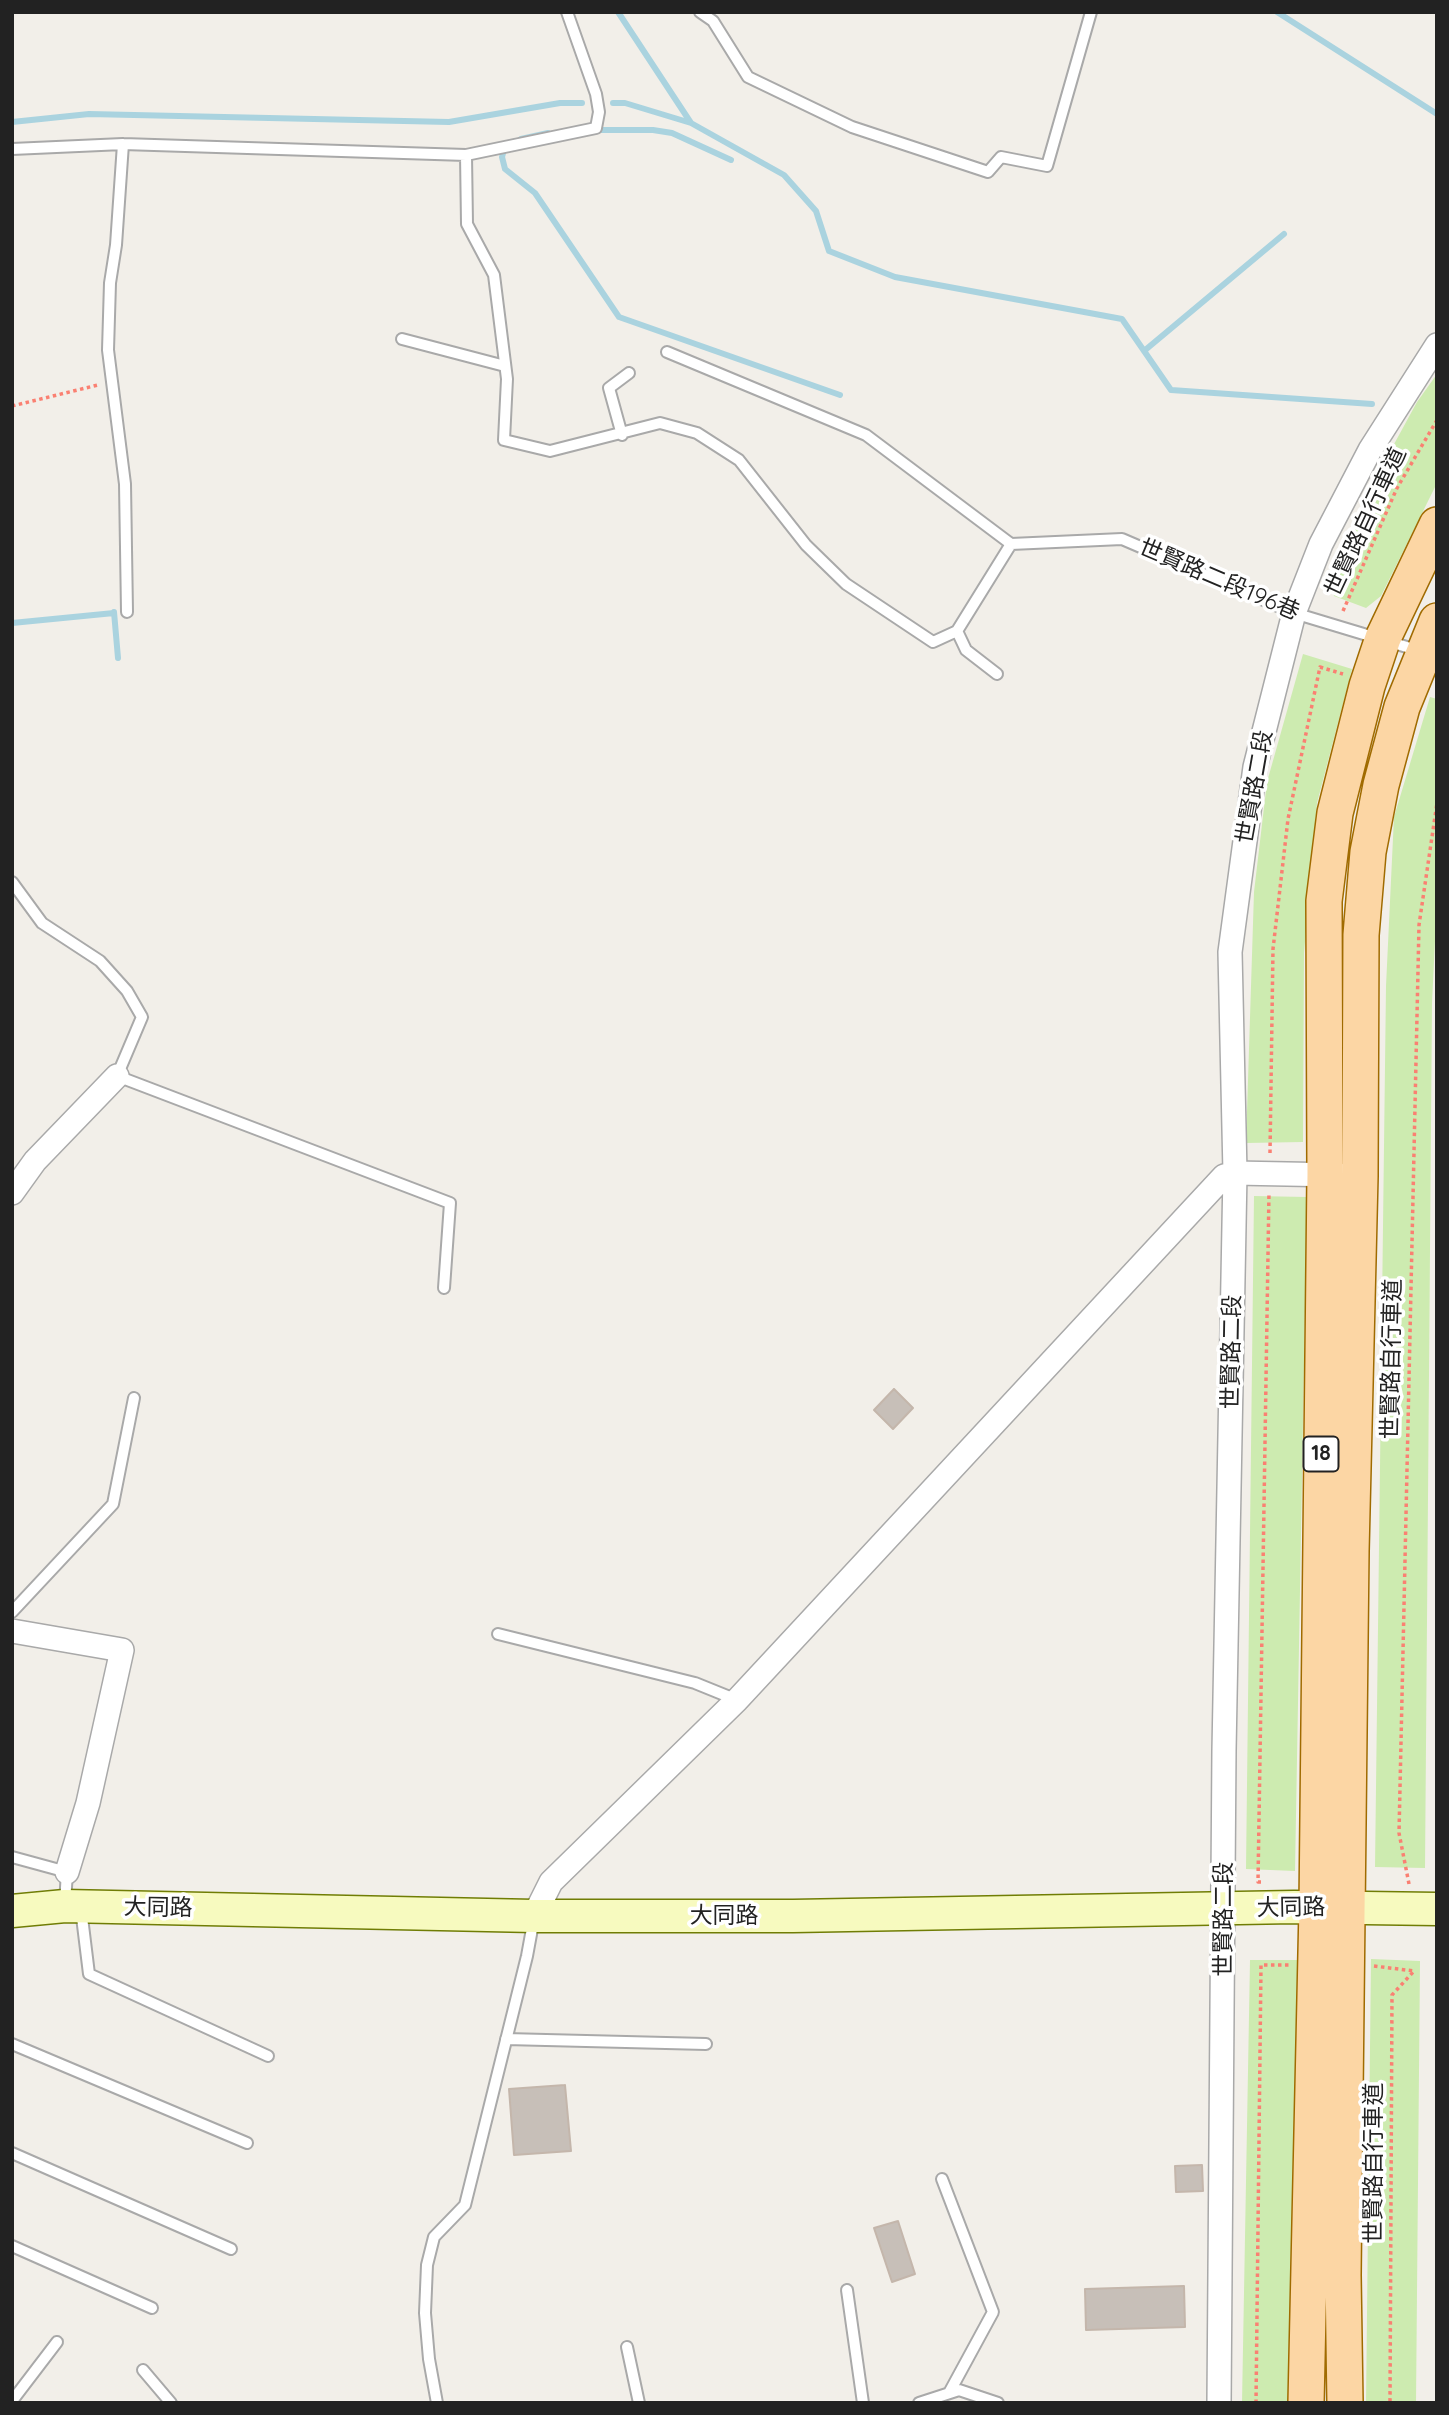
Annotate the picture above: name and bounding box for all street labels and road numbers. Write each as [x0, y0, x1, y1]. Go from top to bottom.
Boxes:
street label: 世賢路自行車道 [1319, 443, 1413, 601]
street label: 世賢路二段196巷 [1135, 534, 1303, 626]
street label: 世賢路二段 [1231, 728, 1279, 846]
street label: 世賢路自行車道 [1377, 1278, 1407, 1440]
street label: 世賢路二段 [1217, 1294, 1247, 1410]
road number: 18 [1304, 1436, 1338, 1472]
street label: 世賢路二段 [1210, 1862, 1238, 1976]
street label: 大同路 [123, 1894, 193, 1922]
street label: 大同路 [1256, 1894, 1326, 1922]
street label: 大同路 [690, 1902, 758, 1930]
street label: 世賢路自行車道 [1360, 2083, 1388, 2243]

